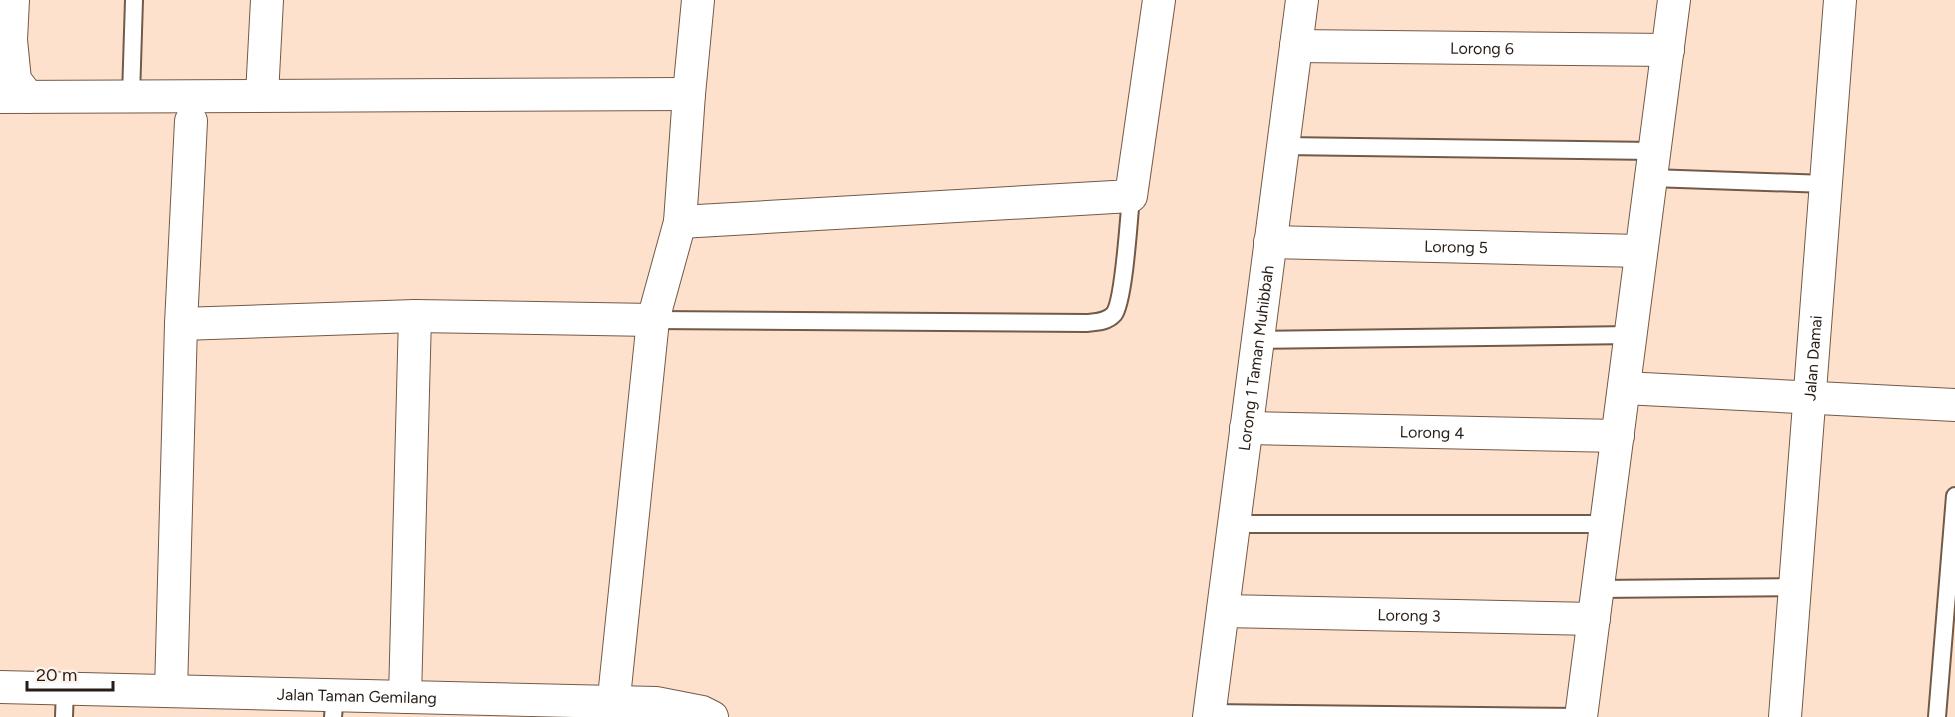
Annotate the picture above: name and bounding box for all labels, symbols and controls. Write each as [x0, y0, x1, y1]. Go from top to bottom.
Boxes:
street label: Lorong 6 [1450, 39, 1514, 58]
street label: Lorong 5 [1424, 237, 1488, 257]
street label: Lorong 1 Taman Muhibbah [1235, 264, 1278, 452]
street label: Jalan Damai [1800, 315, 1826, 402]
street label: Lorong 4 [1399, 422, 1464, 443]
street label: Lorong 3 [1377, 605, 1441, 626]
scale bar [27, 654, 112, 692]
text: 20 m [36, 664, 77, 686]
street label: Jalan Taman Gemilang [277, 685, 437, 708]

